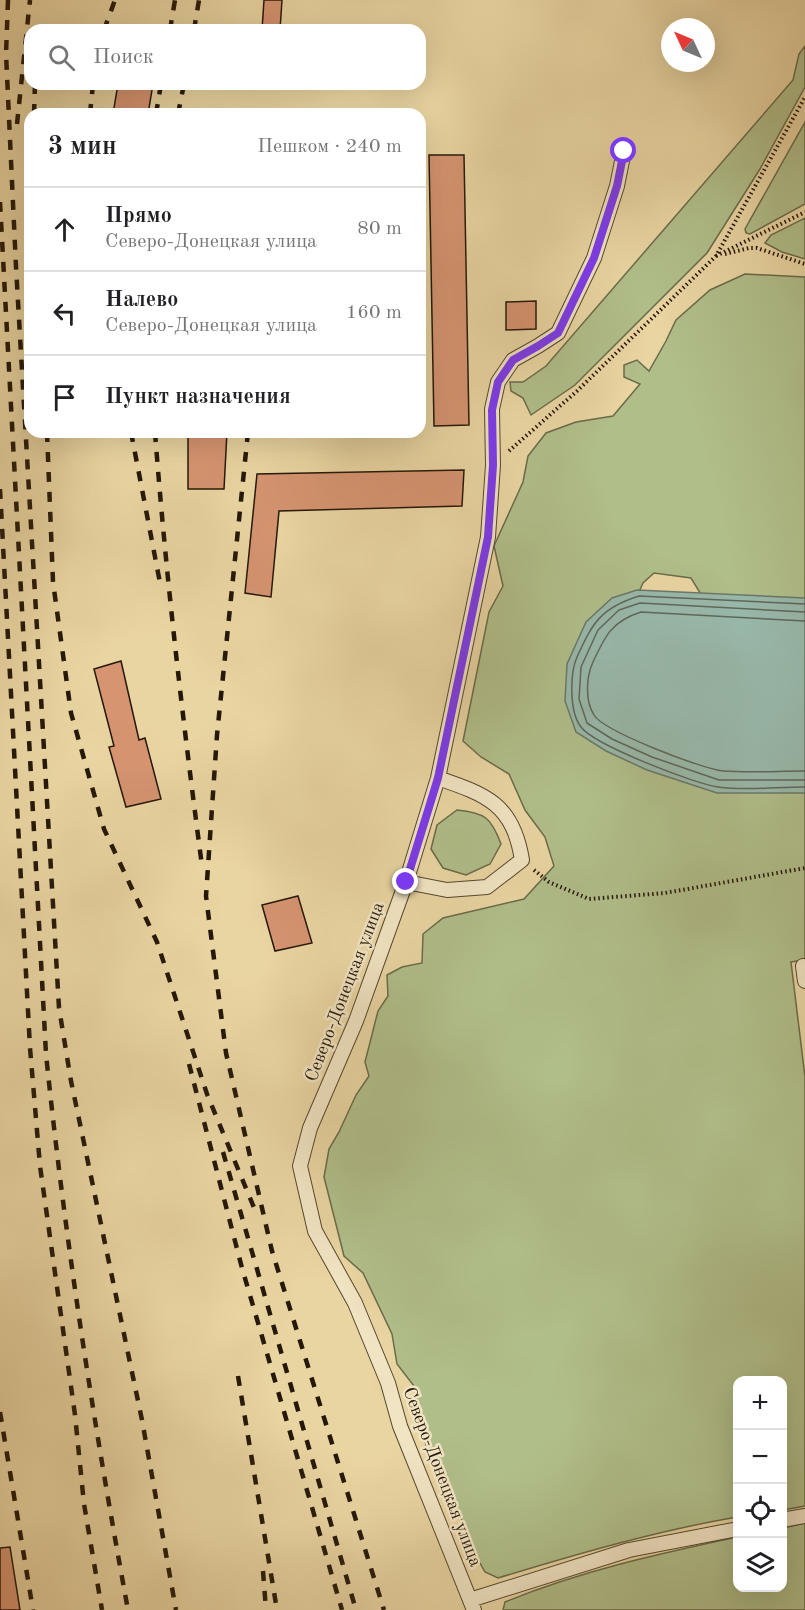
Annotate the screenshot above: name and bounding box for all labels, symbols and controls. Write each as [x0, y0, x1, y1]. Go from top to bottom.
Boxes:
north arrow [661, 18, 715, 72]
search box [24, 24, 426, 90]
icon: search [45, 41, 78, 74]
text: Поиск [93, 46, 154, 68]
text: 3 мин [48, 134, 117, 160]
text: Пешком · 240 m [257, 137, 402, 157]
route start [610, 137, 636, 163]
text: Прямо [105, 205, 172, 227]
icon: ahead [48, 213, 81, 246]
text: 80 m [357, 219, 402, 239]
text: Северо-Донецкая улица [105, 232, 317, 252]
text: Налево [105, 289, 178, 311]
icon: left [48, 297, 81, 330]
text: 160 m [346, 303, 402, 323]
text: Северо-Донецкая улица [105, 316, 317, 336]
icon: arrive [48, 381, 81, 414]
text: Пункт назначения [105, 386, 291, 408]
route end [392, 868, 418, 894]
street label: Северо-Донецкая улица [302, 900, 388, 1084]
map controls [733, 1376, 787, 1592]
button: + [733, 1376, 787, 1430]
street label: Северо-Донецкая улица [399, 1385, 485, 1569]
button: − [733, 1430, 787, 1484]
button: locate [733, 1484, 787, 1538]
button: layers [733, 1538, 787, 1592]

